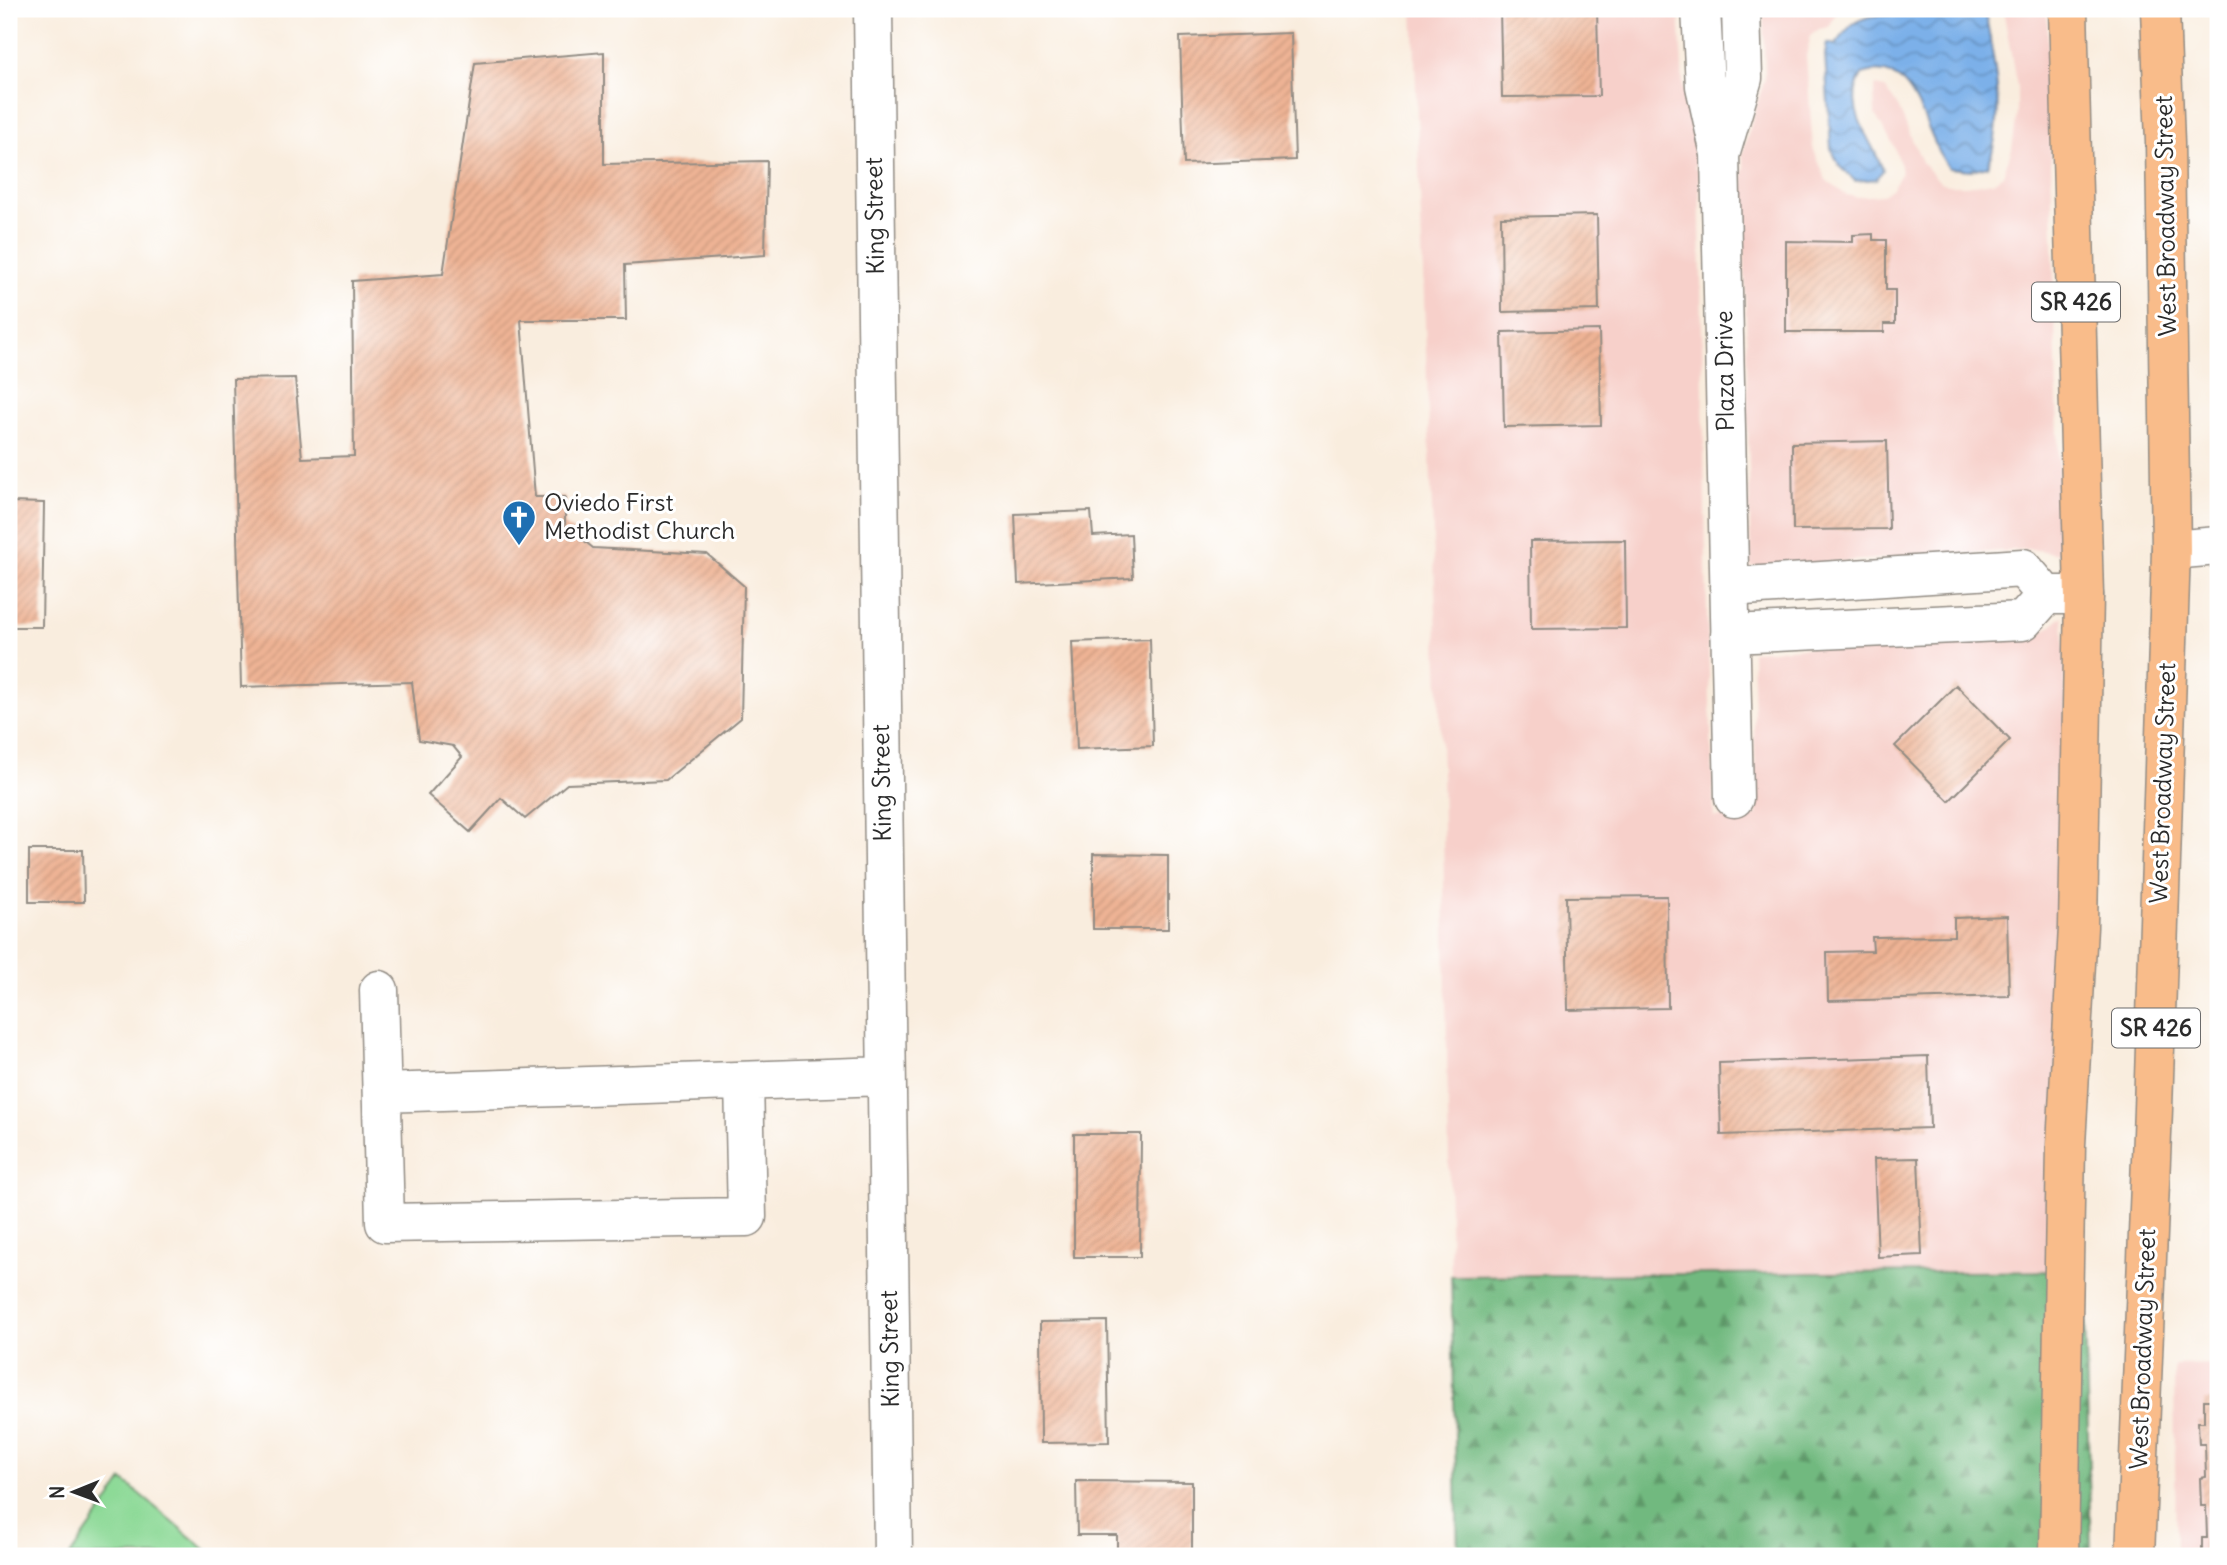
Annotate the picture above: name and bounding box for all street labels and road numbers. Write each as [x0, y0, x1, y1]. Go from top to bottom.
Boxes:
street label: West Broadway Street [2148, 95, 2182, 337]
street label: King Street [858, 157, 890, 275]
road number: SR 426 [2032, 282, 2120, 322]
street label: Plaza Drive [1708, 310, 1740, 432]
street label: West Broadway Street [2143, 662, 2181, 904]
street label: King Street [865, 724, 897, 842]
road number: SR 426 [2112, 1009, 2200, 1048]
street label: West Broadway Street [2123, 1228, 2161, 1470]
street label: King Street [873, 1290, 905, 1408]

